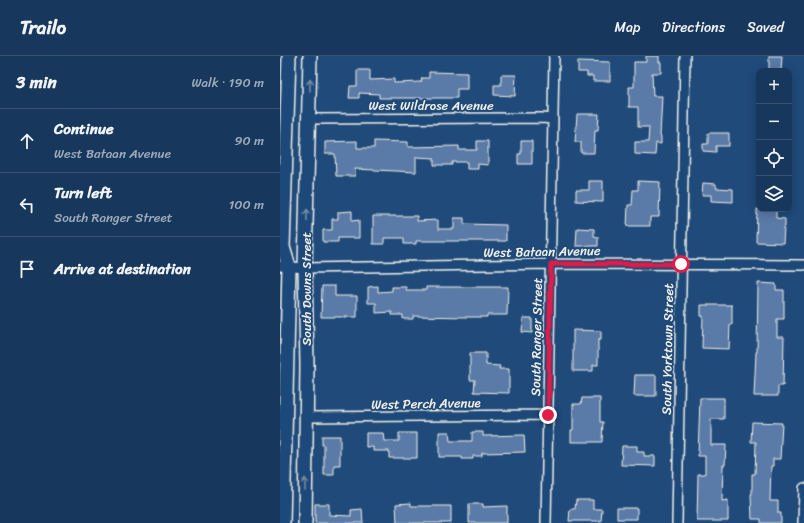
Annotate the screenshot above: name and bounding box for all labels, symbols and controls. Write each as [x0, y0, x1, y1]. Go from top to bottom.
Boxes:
text: Trailo [20, 11, 66, 44]
text: Map [614, 15, 640, 40]
text: Directions [662, 15, 725, 40]
text: Saved [747, 15, 784, 40]
text: 3 min [16, 67, 57, 97]
map controls [756, 68, 792, 212]
button: + [756, 68, 792, 104]
text: Walk · 190 m [191, 71, 264, 94]
one-way arrow [306, 79, 313, 92]
street label: West Wildrose Avenue [368, 94, 494, 117]
button: − [756, 104, 792, 140]
text: Continue [54, 116, 114, 142]
text: 90 m [234, 129, 264, 152]
icon: ahead [16, 130, 38, 152]
button: locate [756, 140, 792, 176]
text: West Bataan Avenue [54, 142, 171, 165]
button: layers [756, 176, 792, 212]
text: Turn left [54, 180, 112, 206]
text: 100 m [229, 193, 264, 216]
icon: left [16, 194, 38, 216]
text: South Ranger Street [54, 206, 172, 229]
one-way arrow [303, 209, 310, 222]
street label: South Downs Street [295, 232, 318, 346]
street label: West Bataan Avenue [483, 239, 601, 264]
route start [672, 255, 690, 273]
text: Arrive at destination [54, 256, 191, 282]
icon: arrive [16, 258, 38, 280]
street label: South Ranger Street [524, 277, 549, 396]
street label: South Yorktown Street [655, 283, 680, 415]
street label: West Perch Avenue [371, 391, 481, 416]
route end [539, 406, 557, 424]
one-way arrow [301, 478, 309, 491]

